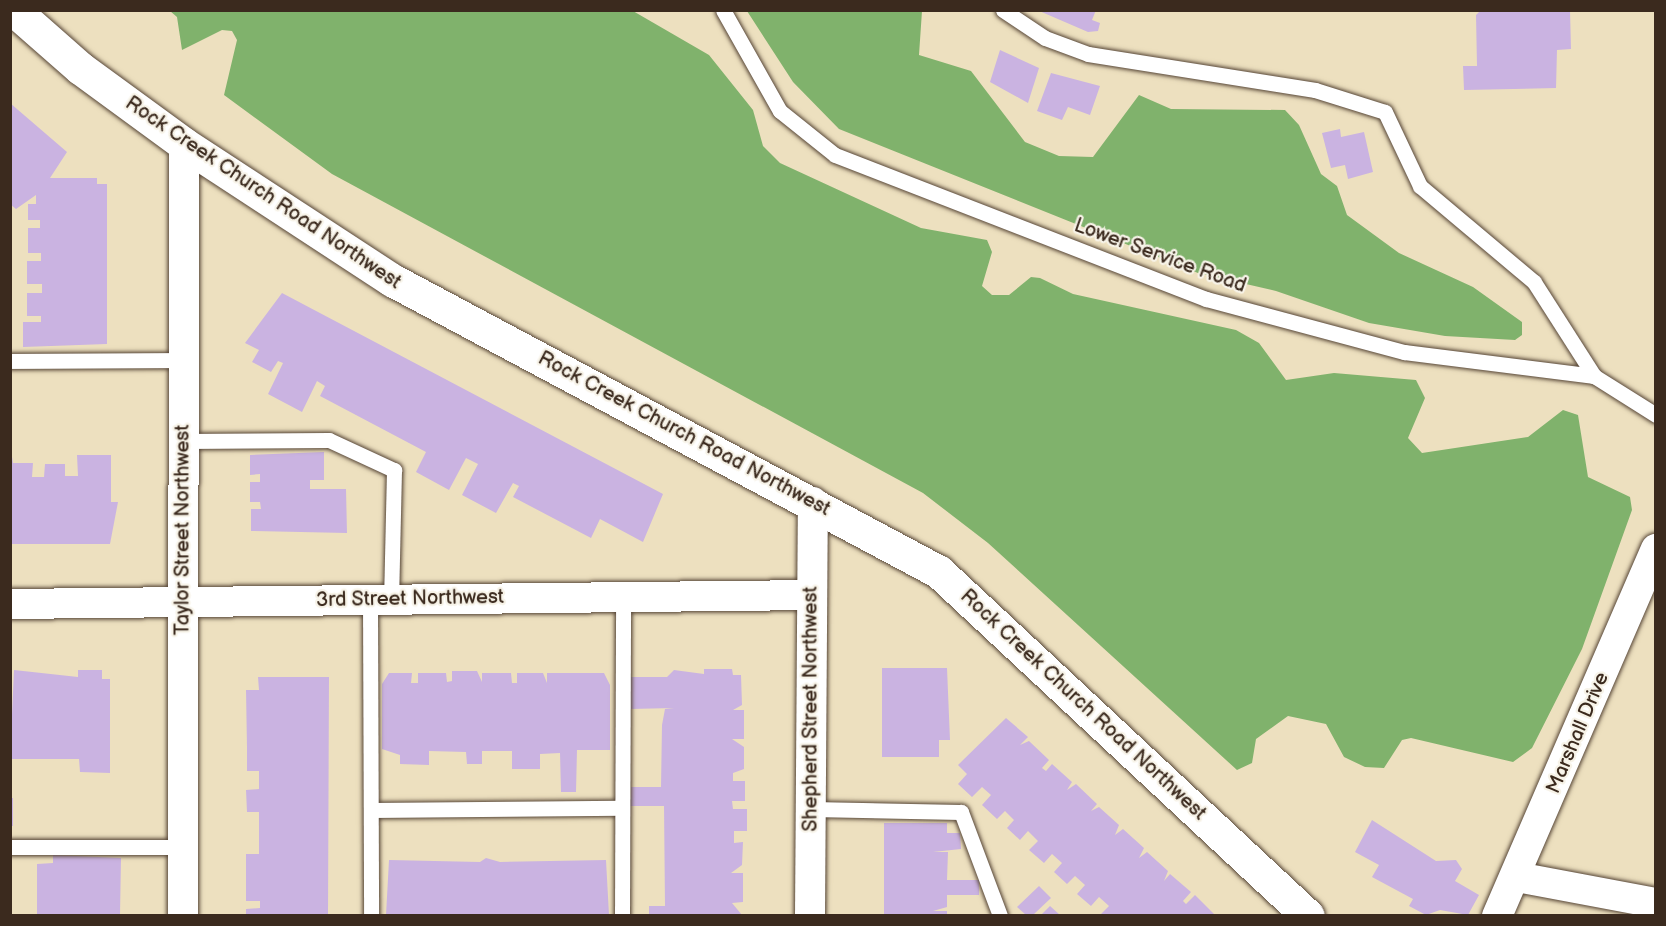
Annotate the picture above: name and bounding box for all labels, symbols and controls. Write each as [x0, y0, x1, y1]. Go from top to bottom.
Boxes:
street label: Rock Creek Church Road Northwest [121, 92, 405, 294]
street label: Lower Service Road [1071, 214, 1249, 298]
street label: Rock Creek Church Road Northwest [534, 347, 834, 521]
street label: Taylor Street Northwest [171, 425, 195, 635]
street label: 3rd Street Northwest [316, 585, 504, 613]
street label: Rock Creek Church Road Northwest [955, 585, 1211, 825]
street label: Shepherd Street Northwest [799, 586, 823, 832]
street label: Marshall Drive [1542, 669, 1614, 797]

